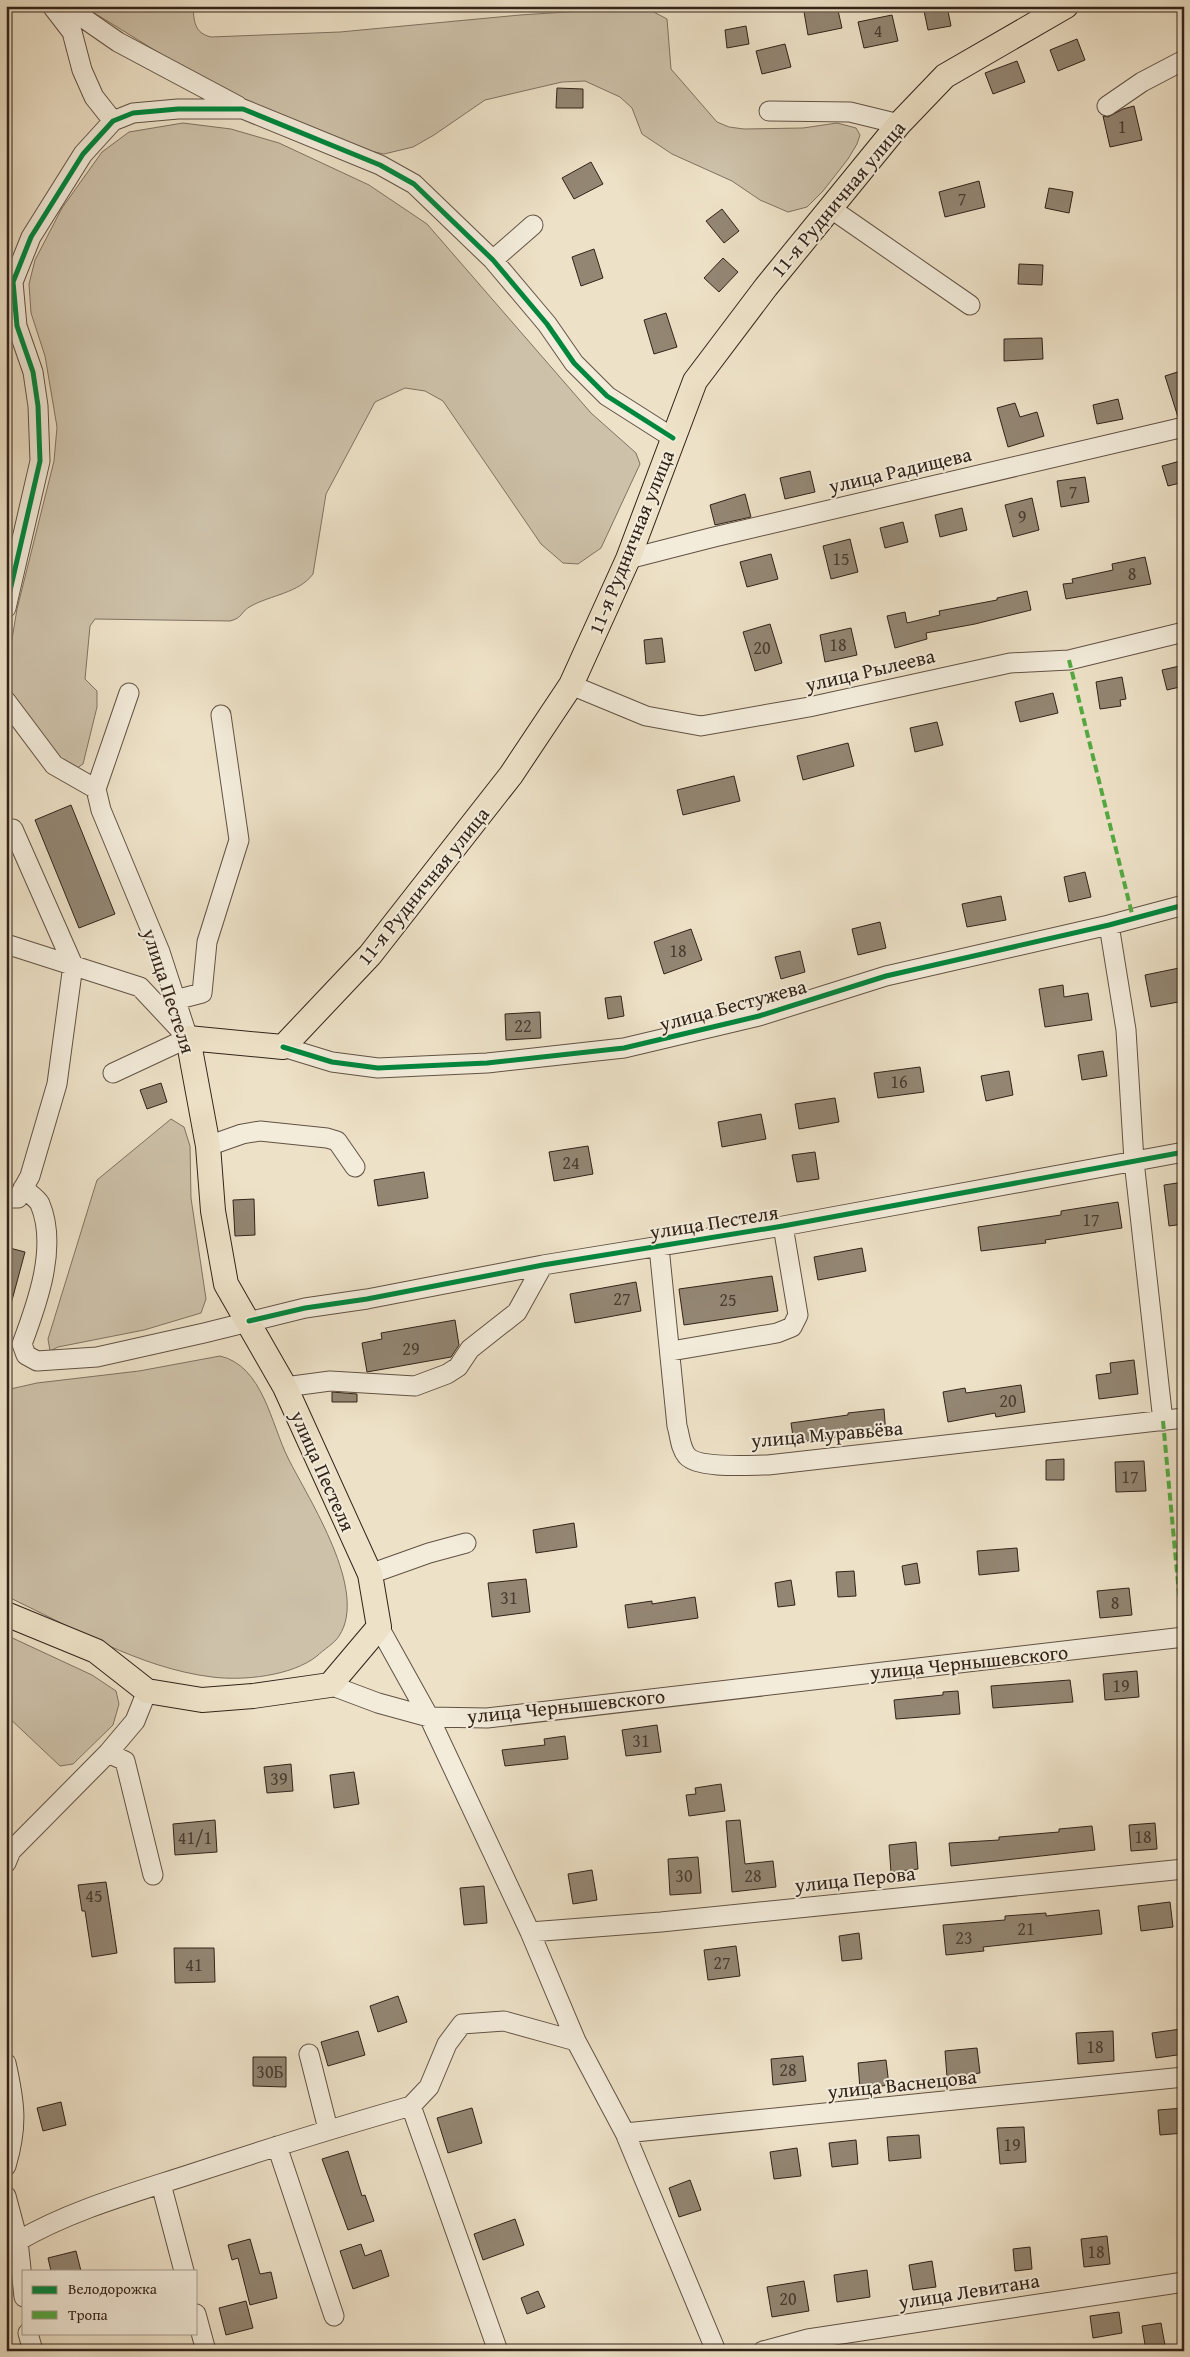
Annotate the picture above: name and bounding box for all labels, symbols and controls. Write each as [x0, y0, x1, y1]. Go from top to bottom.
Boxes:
house number: 4 [874, 17, 882, 44]
house number: 1 [1118, 113, 1126, 140]
street label: 11-я Рудничная улица [763, 114, 912, 283]
house number: 7 [958, 185, 966, 212]
street label: улица Радищева [825, 439, 975, 500]
street label: 11-я Рудничная улица [580, 445, 681, 638]
house number: 7 [1069, 478, 1077, 505]
house number: 9 [1018, 503, 1026, 530]
house number: 15 [832, 545, 850, 572]
house number: 8 [1128, 560, 1136, 587]
house number: 18 [829, 631, 847, 658]
house number: 20 [753, 634, 771, 661]
street label: улица Рылеева [801, 640, 938, 699]
street label: 11-я Рудничная улица [350, 800, 496, 971]
street label: улица Пестеля [135, 924, 203, 1057]
house number: 18 [669, 937, 687, 964]
street label: улица Бестужева [655, 971, 810, 1038]
house number: 22 [514, 1012, 532, 1039]
house number: 16 [890, 1068, 908, 1095]
house number: 24 [562, 1149, 580, 1176]
street label: улица Пестеля [647, 1197, 780, 1246]
house number: 17 [1082, 1206, 1100, 1233]
house number: 27 [613, 1285, 631, 1312]
house number: 25 [719, 1286, 737, 1313]
house number: 29 [402, 1335, 420, 1362]
house number: 20 [999, 1387, 1017, 1414]
street label: улица Пестеля [283, 1405, 363, 1536]
street label: улица Муравьёва [749, 1412, 905, 1455]
house number: 17 [1121, 1463, 1139, 1490]
house number: 31 [500, 1584, 518, 1611]
house number: 8 [1111, 1589, 1119, 1616]
street label: улица Чернышевского [868, 1637, 1069, 1686]
house number: 19 [1112, 1672, 1130, 1699]
street label: улица Чернышевского [465, 1681, 666, 1730]
house number: 31 [632, 1727, 650, 1754]
house number: 39 [270, 1765, 288, 1792]
house number: 18 [1134, 1823, 1152, 1850]
house number: 41/1 [178, 1824, 212, 1851]
street label: улица Перова [792, 1858, 917, 1899]
house number: 30 [675, 1862, 693, 1889]
house number: 28 [744, 1862, 762, 1889]
house number: 45 [85, 1882, 103, 1909]
house number: 21 [1017, 1915, 1035, 1942]
house number: 23 [955, 1924, 973, 1951]
house number: 27 [713, 1949, 731, 1976]
house number: 41 [185, 1951, 203, 1978]
house number: 18 [1086, 2033, 1104, 2060]
house number: 28 [779, 2056, 797, 2083]
house number: 30Б [256, 2058, 284, 2085]
street label: улица Васнецова [825, 2061, 979, 2106]
house number: 19 [1003, 2131, 1021, 2158]
house number: 18 [1087, 2238, 1105, 2265]
street label: улица Левитана [895, 2265, 1042, 2316]
legend [22, 2270, 198, 2334]
text: Велодорожка [68, 2278, 158, 2299]
house number: 20 [779, 2285, 797, 2312]
text: Тропа [68, 2304, 109, 2325]

